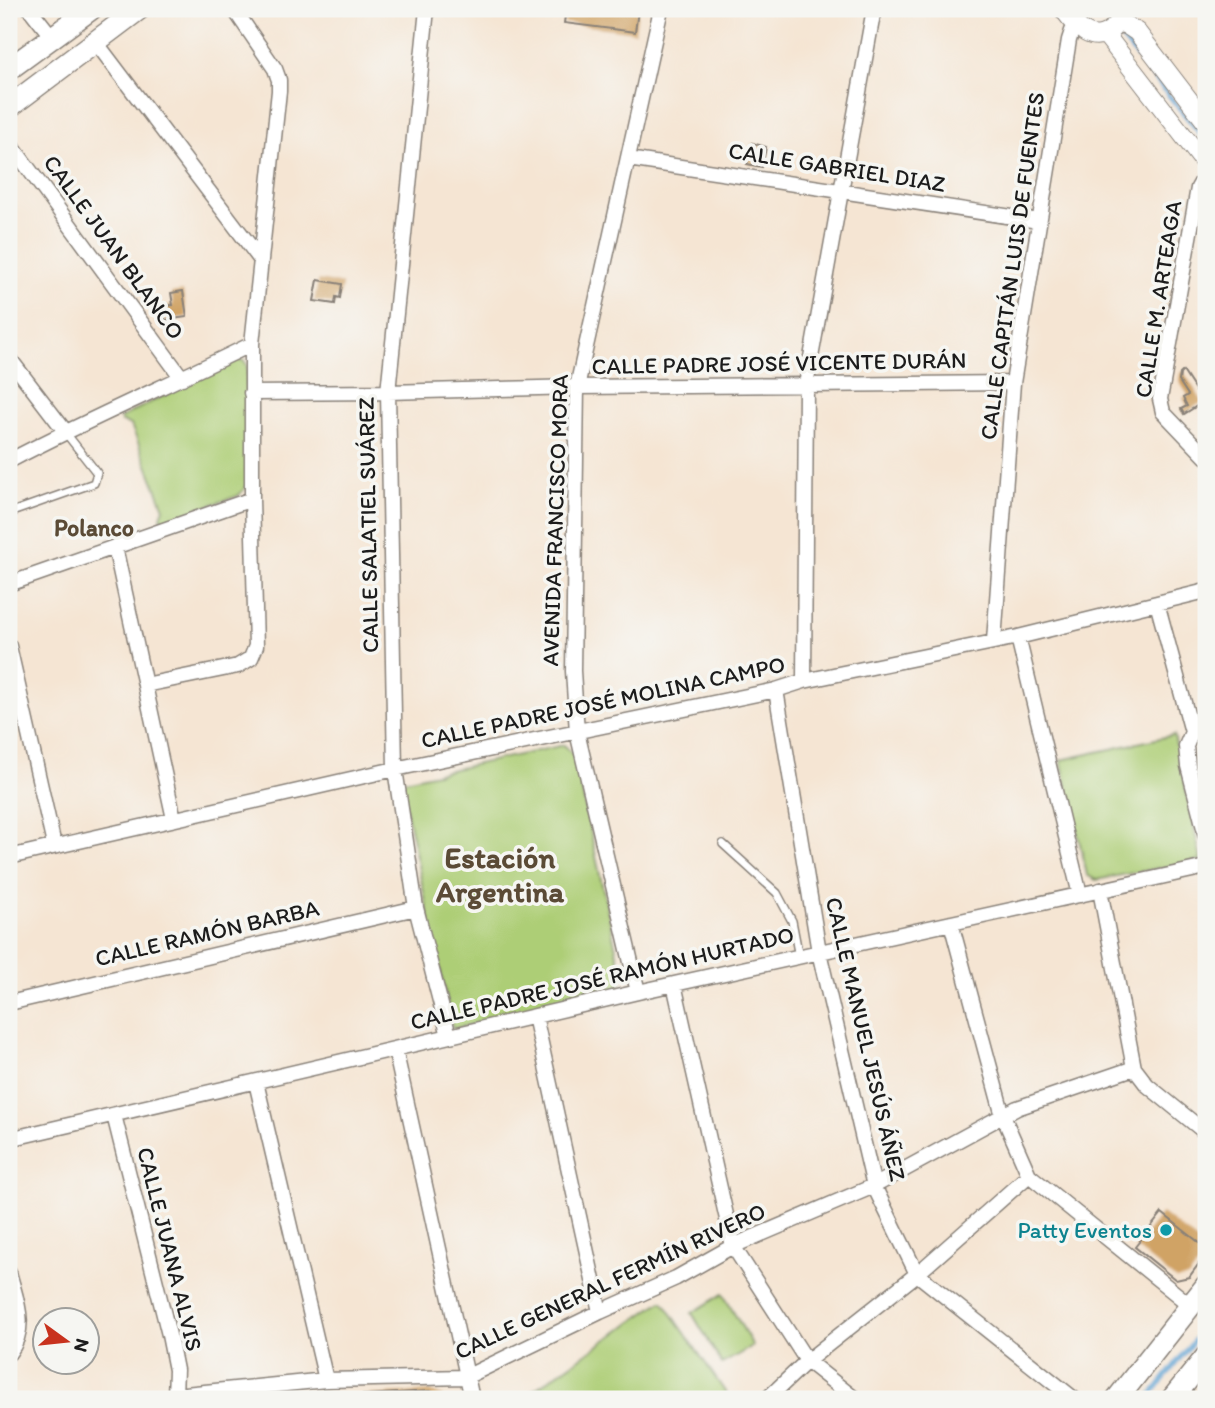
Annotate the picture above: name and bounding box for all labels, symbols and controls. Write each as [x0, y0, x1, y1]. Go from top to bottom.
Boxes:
street label: CALLE CAPITÁN LUIS DE FUENTES [974, 90, 1050, 442]
street label: CALLE GABRIEL DIAZ [727, 136, 947, 198]
street label: CALLE JUAN BLANCO [38, 149, 190, 345]
street label: CALLE M. ARTEAGA [1129, 198, 1187, 400]
street label: CALLE PADRE JOSÉ VICENTE DURÁN [591, 346, 967, 380]
street label: AVENIDA FRANCISCO MORA [536, 373, 574, 667]
street label: CALLE SALATIEL SUÁREZ [352, 397, 384, 653]
district label: Polanco [54, 513, 134, 542]
street label: CALLE PADRE JOSÉ MOLINA CAMPO [418, 650, 788, 754]
district label: Estación Argentina [435, 839, 565, 910]
street label: CALLE RAMÓN BARBA [92, 894, 322, 972]
street label: CALLE MANUEL JESÚS ÁÑEZ [820, 894, 912, 1184]
street label: CALLE PADRE JOSÉ RAMÓN HURTADO [408, 920, 796, 1036]
street label: CALLE JUANA ALVIS [131, 1144, 209, 1354]
street label: CALLE GENERAL FERMÍN RIVERO [450, 1197, 770, 1365]
place label: Patty Eventos [1017, 1216, 1152, 1244]
marker: Patty Eventos [1158, 1222, 1174, 1238]
north arrow [32, 1306, 102, 1376]
text: N [69, 1336, 95, 1354]

